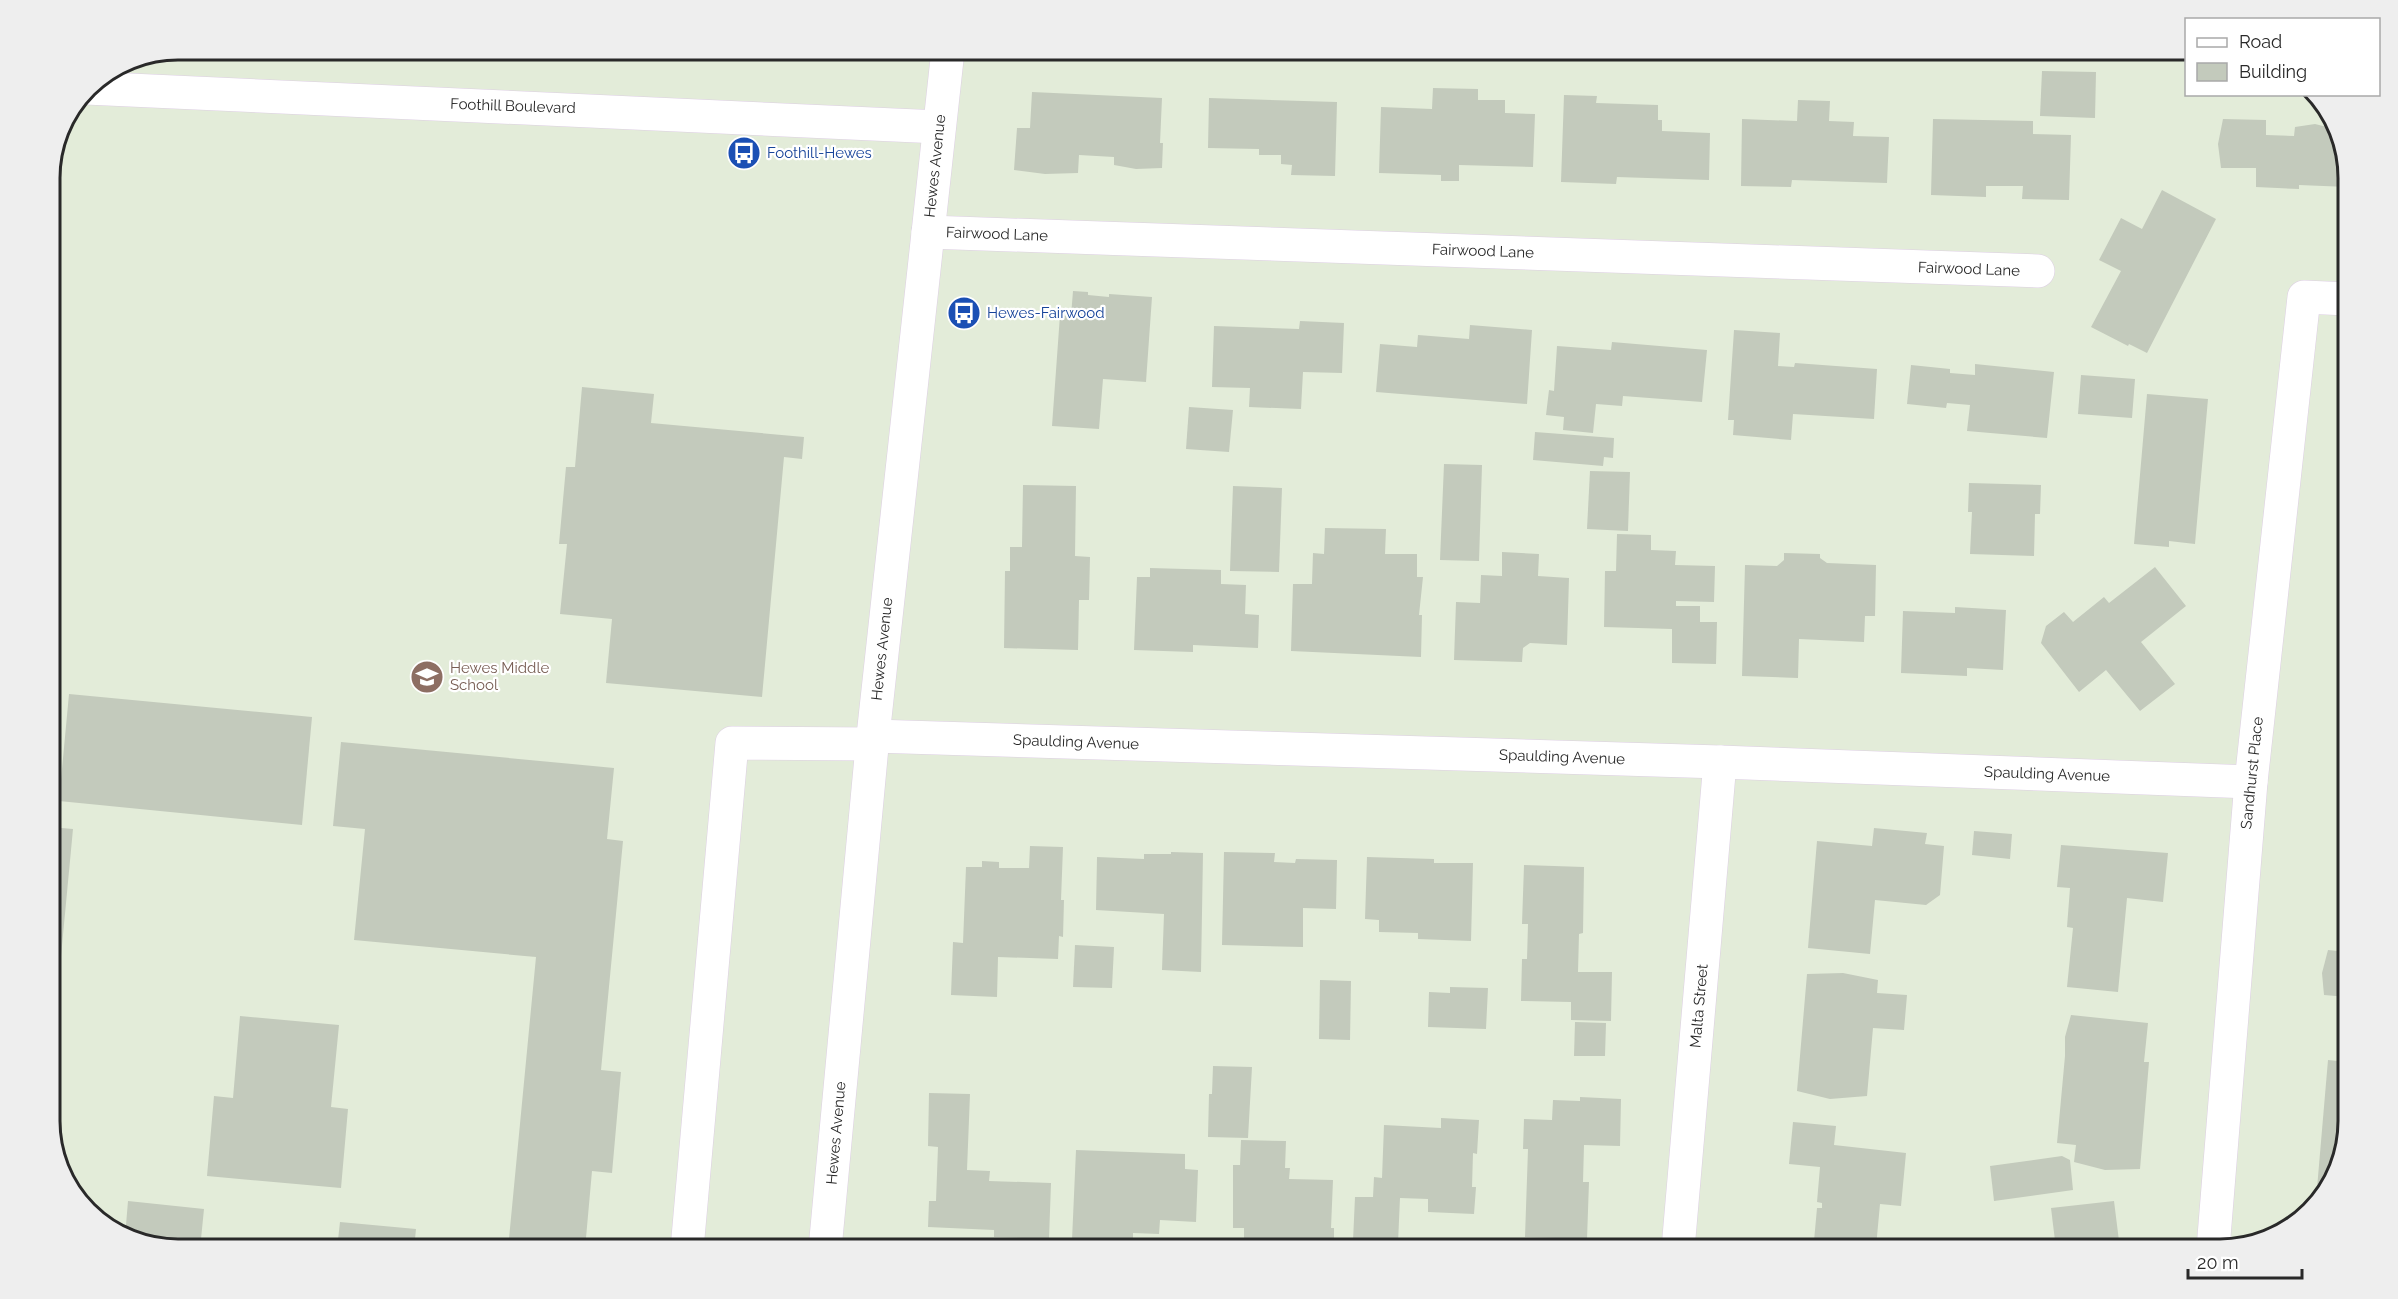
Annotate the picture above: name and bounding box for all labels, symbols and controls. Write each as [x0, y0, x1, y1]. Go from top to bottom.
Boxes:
legend [2185, 18, 2380, 96]
text: Road [2239, 31, 2282, 52]
text: Building [2239, 61, 2307, 82]
street label: Foothill Boulevard [450, 95, 576, 117]
street label: Hewes Avenue [921, 113, 949, 218]
bus stop icon: Foothill-Hewes [726, 135, 762, 171]
place label: Foothill-Hewes [767, 144, 872, 162]
street label: Fairwood Lane [946, 223, 1048, 245]
street label: Fairwood Lane [1432, 240, 1534, 262]
street label: Fairwood Lane [1918, 258, 2020, 280]
bus stop icon: Hewes-Fairwood [946, 295, 982, 331]
place label: Hewes-Fairwood [987, 304, 1105, 322]
street label: Hewes Avenue [868, 596, 896, 701]
school or university icon: Hewes Middle School [409, 659, 445, 695]
place label: Hewes Middle School [450, 659, 550, 694]
street label: Sandhurst Place [2237, 716, 2267, 830]
street label: Spaulding Avenue [1013, 731, 1140, 753]
street label: Spaulding Avenue [1499, 746, 1626, 768]
street label: Spaulding Avenue [1984, 763, 2111, 785]
street label: Malta Street [1686, 963, 1712, 1049]
street label: Hewes Avenue [823, 1080, 849, 1185]
scale bar [2188, 1242, 2302, 1280]
text: 20 m [2197, 1252, 2239, 1273]

